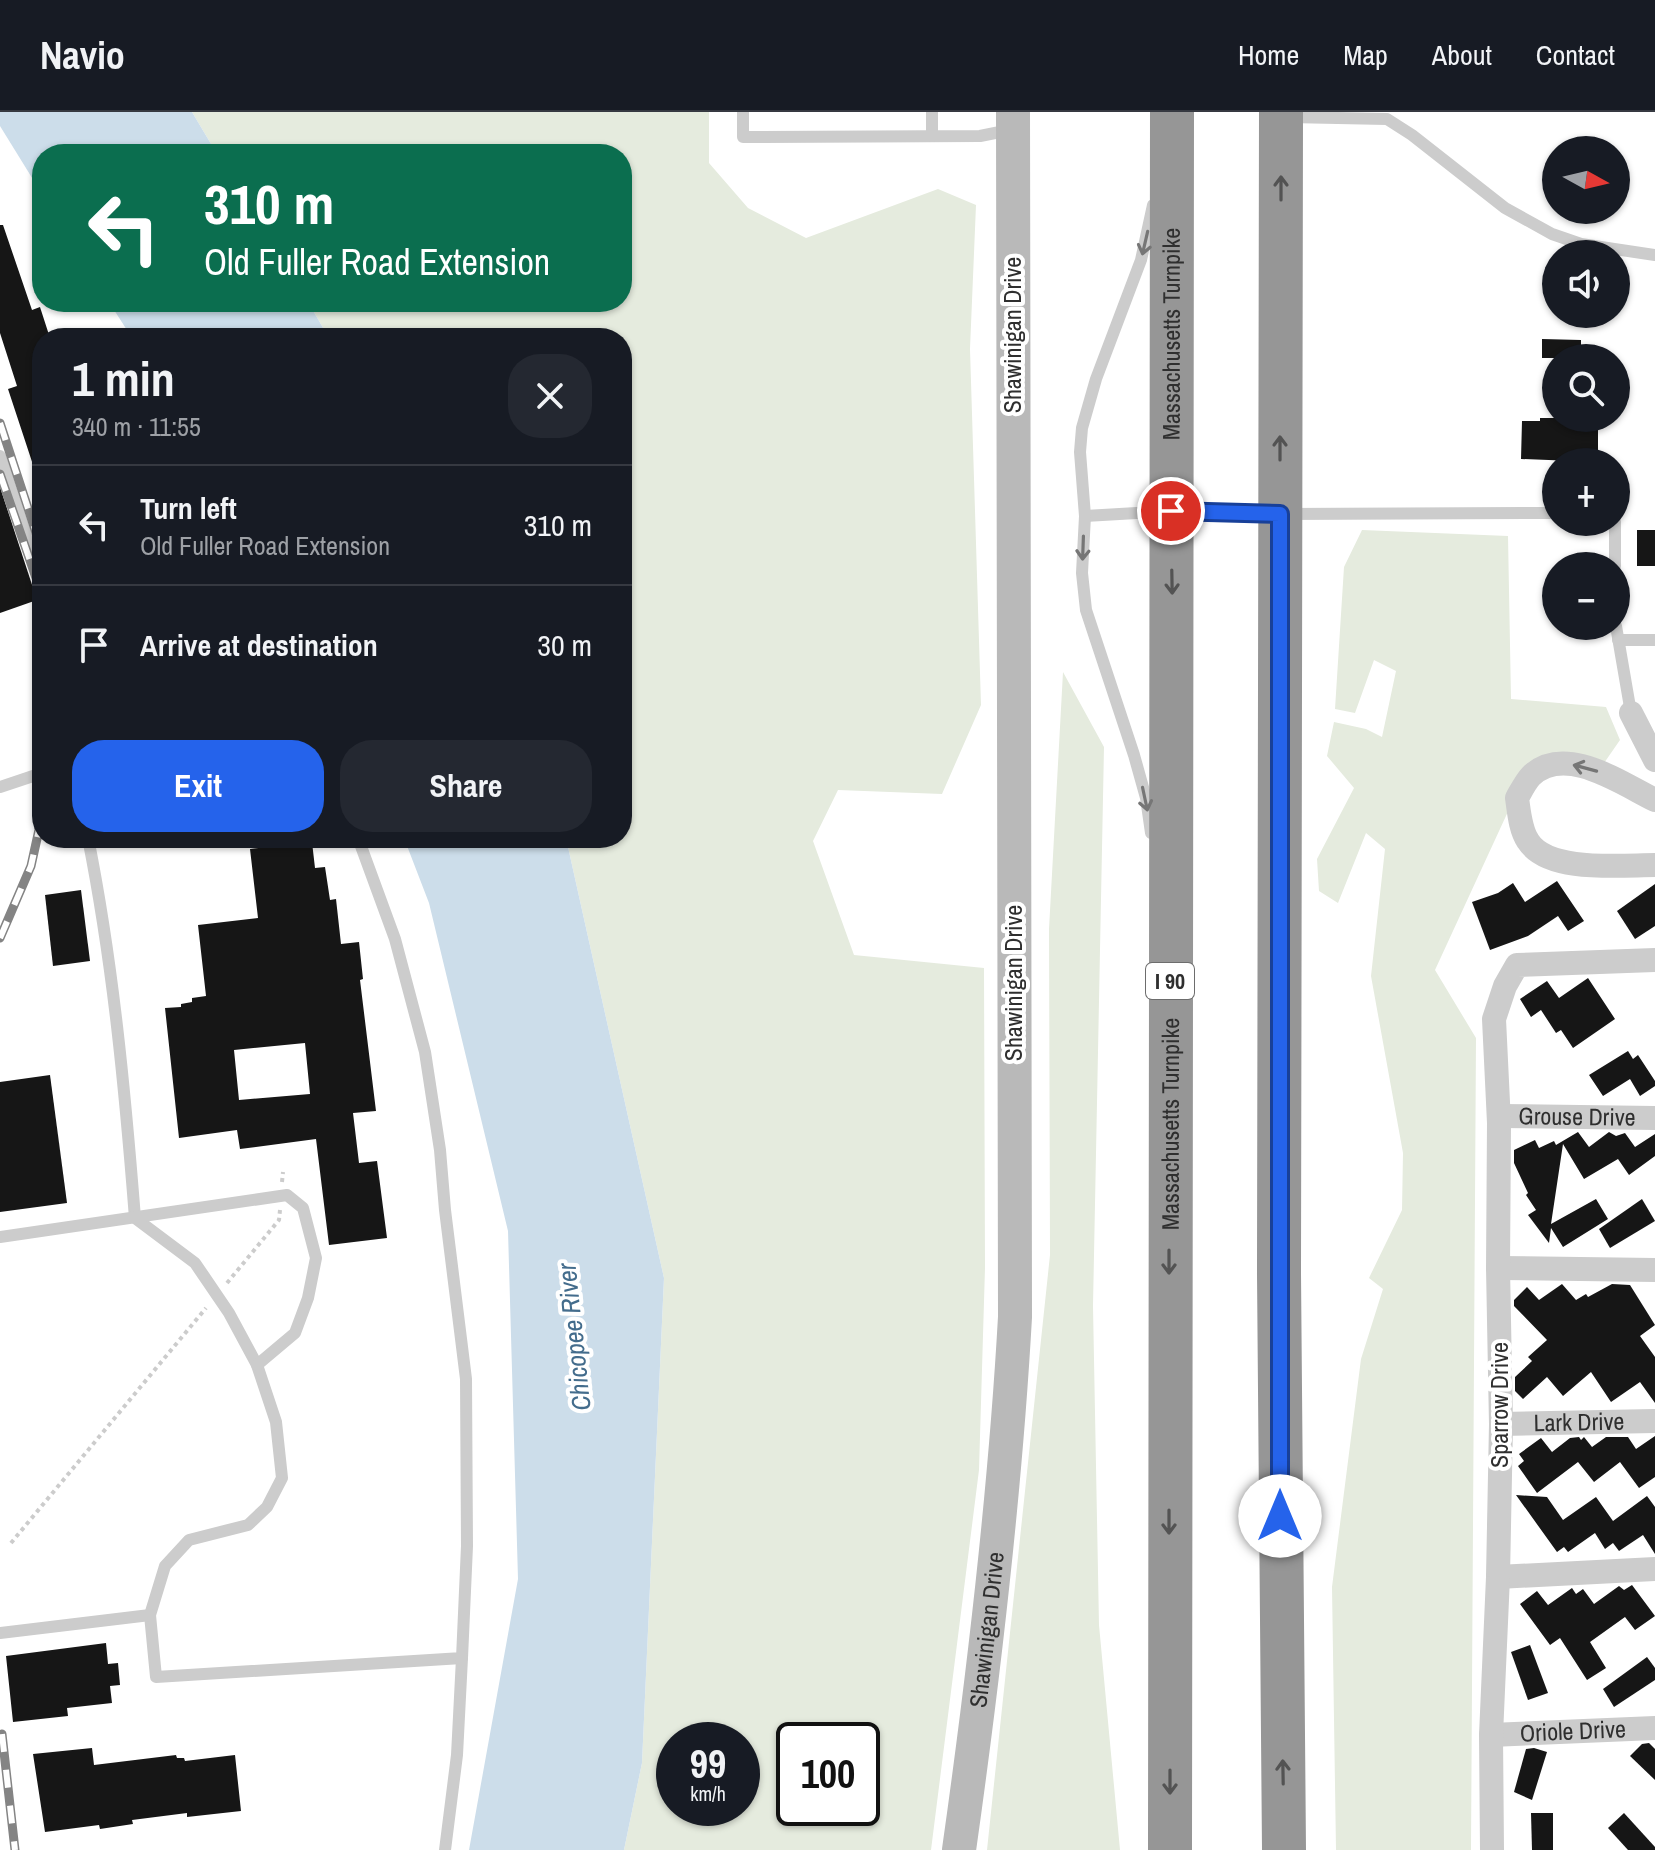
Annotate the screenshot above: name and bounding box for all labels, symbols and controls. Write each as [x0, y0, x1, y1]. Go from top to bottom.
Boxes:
text: Navio [40, 30, 125, 81]
text: Home [1238, 36, 1299, 74]
text: Map [1343, 36, 1388, 74]
text: About [1432, 36, 1492, 74]
text: Contact [1536, 36, 1615, 74]
north arrow [1542, 136, 1630, 224]
map controls [1542, 136, 1630, 640]
text: 310 m [204, 166, 334, 241]
one-way arrow [1273, 175, 1289, 202]
icon: left [72, 176, 176, 280]
street label: Massachusetts Turnpike [1155, 228, 1187, 440]
one-way arrow [1137, 230, 1152, 256]
text: Old Fuller Road Extension [204, 238, 550, 286]
button: sound [1542, 240, 1630, 328]
street label: Shawinigan Drive [996, 257, 1028, 413]
button: search [1542, 344, 1630, 432]
text: 1 min [72, 346, 175, 411]
button: close [508, 354, 592, 438]
text: 340 m · 11:55 [72, 409, 201, 444]
one-way arrow [1272, 435, 1288, 462]
button: + [1542, 448, 1630, 536]
pin [1137, 477, 1205, 545]
text: Turn left [140, 488, 237, 528]
icon: arrive [1149, 489, 1193, 533]
icon: left [72, 503, 116, 547]
text: 310 m [524, 505, 592, 545]
text: Old Fuller Road Extension [140, 528, 390, 563]
one-way arrow [1076, 534, 1091, 561]
button: − [1542, 552, 1630, 640]
one-way arrow [1164, 568, 1180, 595]
icon: arrive [72, 623, 116, 667]
text: Arrive at destination [140, 625, 378, 665]
text: 30 m [537, 625, 592, 665]
button: Exit [72, 740, 324, 832]
button: Share [340, 740, 592, 832]
one-way arrow [1572, 759, 1598, 774]
one-way arrow [1138, 785, 1153, 811]
street label: Shawinigan Drive [997, 905, 1029, 1061]
road number: I 90 [1146, 963, 1194, 999]
street label: Massachusetts Turnpike [1154, 1018, 1186, 1230]
street label: Grouse Drive [1518, 1099, 1636, 1133]
one-way arrow [1161, 1248, 1177, 1275]
water label: Chicopee River [548, 1261, 599, 1413]
street label: Sparrow Drive [1483, 1342, 1515, 1468]
street label: Lark Drive [1533, 1405, 1625, 1438]
position arrow [1238, 1474, 1322, 1558]
one-way arrow [1161, 1508, 1177, 1535]
street label: Shawinigan Drive [961, 1550, 1011, 1709]
street label: Oriole Drive [1519, 1712, 1627, 1749]
speed limit sign: 100 [776, 1722, 880, 1826]
text: 99 [690, 1737, 726, 1790]
one-way arrow [1275, 1759, 1291, 1786]
one-way arrow [1162, 1768, 1178, 1795]
text: km/h [690, 1780, 726, 1807]

